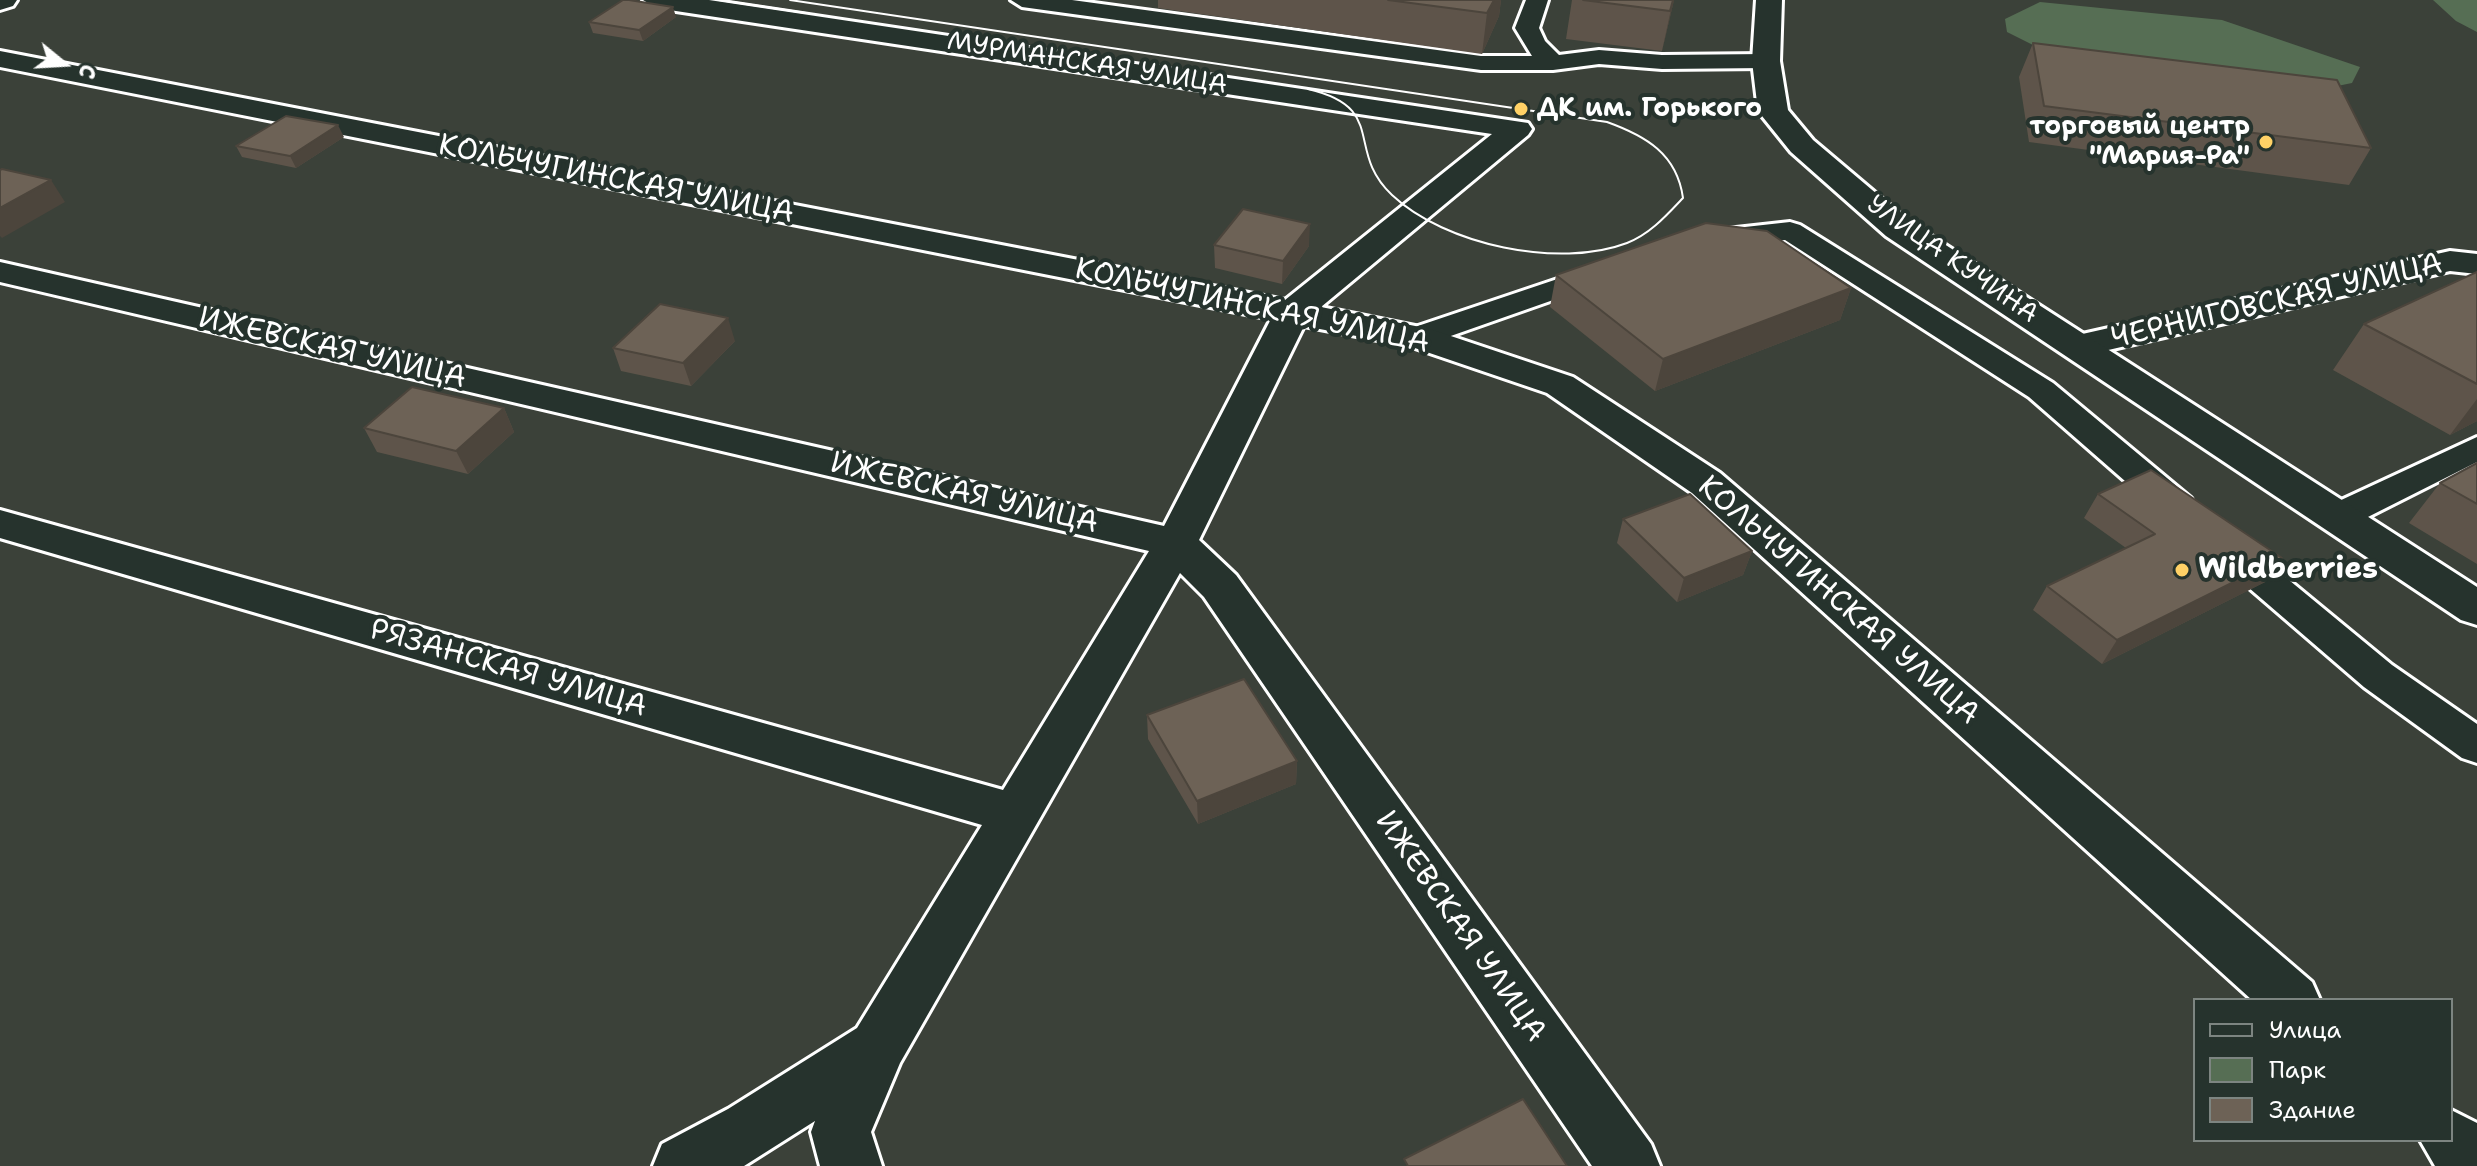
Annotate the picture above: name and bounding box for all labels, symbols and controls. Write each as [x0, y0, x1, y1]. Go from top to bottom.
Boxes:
north arrow [24, 24, 104, 104]
street label: МУРМАНСКАЯ УЛИЦА [945, 26, 1229, 102]
text: С [71, 61, 103, 82]
place label: ДК им. Горького [1537, 93, 1762, 125]
marker: ДК им. Горького [1512, 100, 1530, 118]
place label: торговый центр "Мария-Ра" [2029, 111, 2250, 172]
street label: КОЛЬЧУГИНСКАЯ УЛИЦА [435, 128, 797, 232]
marker: торговый центр "Мария-Ра" [2257, 133, 2275, 151]
street label: УЛИЦА КУЧИНА [1861, 189, 2043, 331]
street label: ЧЕРНИГОВСКАЯ УЛИЦА [2108, 246, 2446, 358]
street label: КОЛЬЧУГИНСКАЯ УЛИЦА [1072, 252, 1432, 362]
street label: ИЖЕВСКАЯ УЛИЦА [195, 301, 469, 397]
street label: ИЖЕВСКАЯ УЛИЦА [827, 446, 1101, 542]
street label: КОЛЬЧУГИНСКАЯ УЛИЦА [1690, 469, 1986, 733]
place label: Wildberries [2198, 552, 2378, 588]
marker: Wildberries [2173, 561, 2191, 579]
street label: РЯЗАНСКАЯ УЛИЦА [365, 612, 651, 726]
street label: ИЖЕВСКАЯ УЛИЦА [1367, 805, 1553, 1049]
legend [2193, 998, 2453, 1142]
text: Улица [2269, 1014, 2342, 1046]
text: Парк [2269, 1054, 2326, 1086]
text: Здание [2269, 1094, 2356, 1126]

